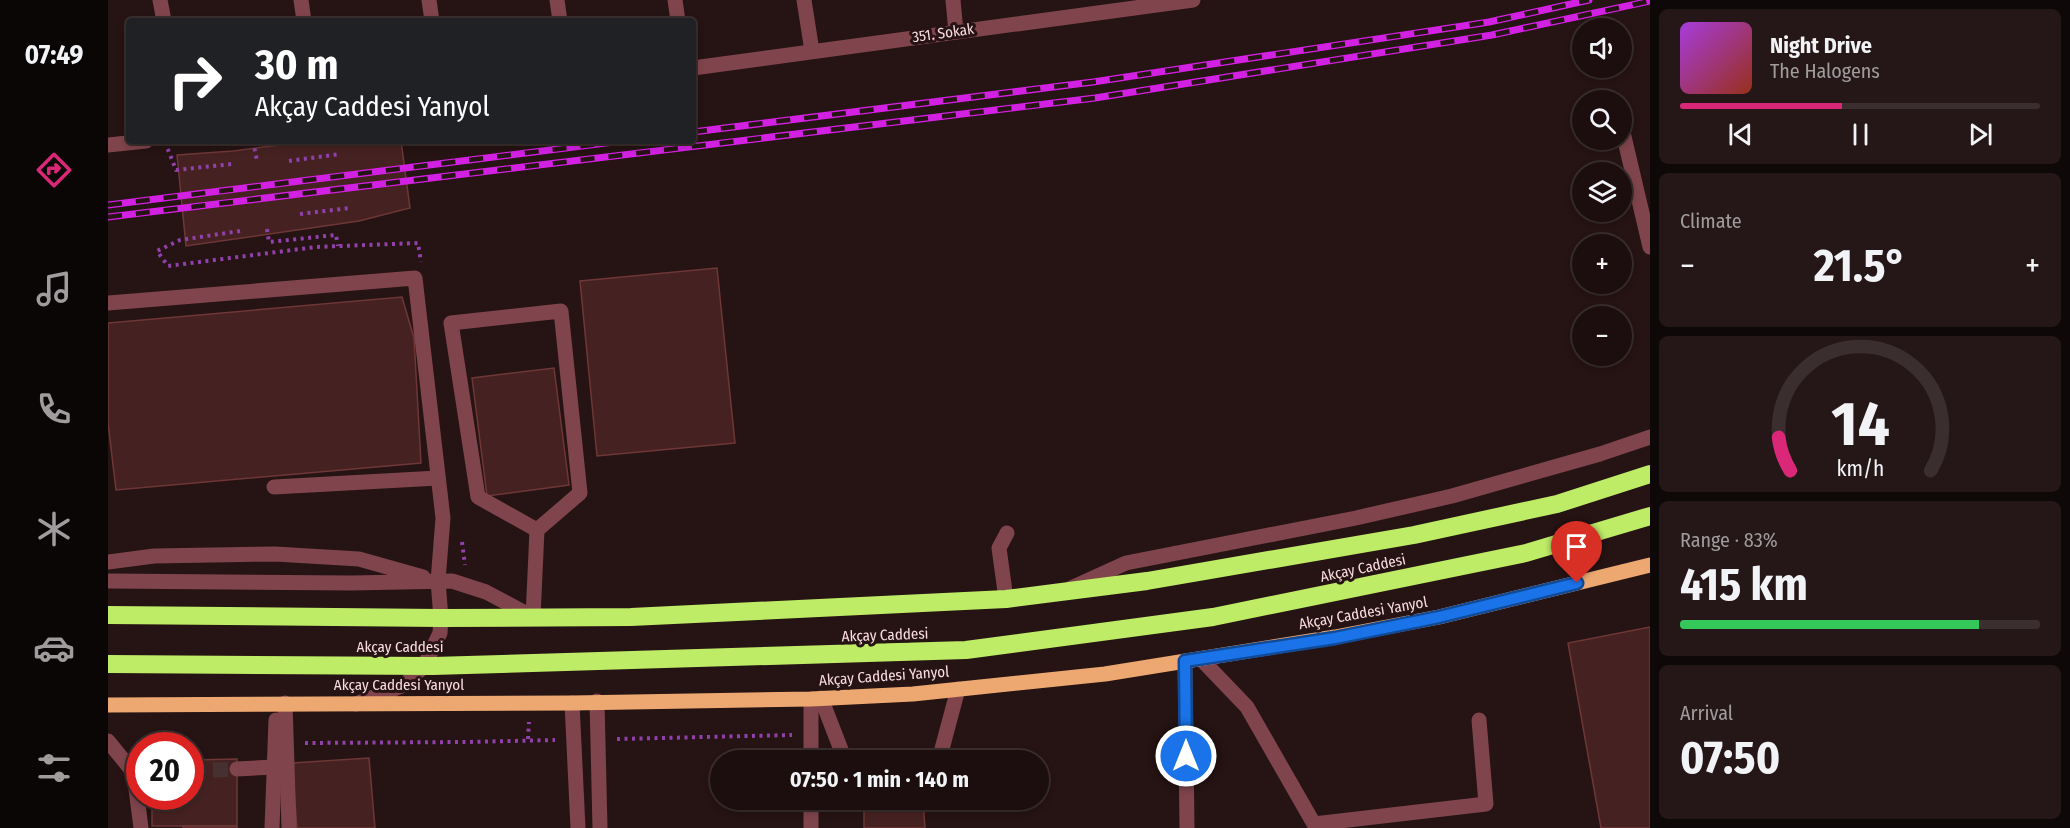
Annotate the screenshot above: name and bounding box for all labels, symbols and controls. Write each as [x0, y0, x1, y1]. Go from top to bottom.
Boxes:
map controls [1572, 18, 1632, 366]
button: sound [1572, 18, 1632, 78]
street label: 351. Sokak [911, 20, 975, 46]
text: Night Drive [1770, 32, 1872, 59]
text: 07:49 [24, 39, 84, 71]
text: 30 m [255, 40, 339, 90]
icon: right [156, 42, 234, 120]
text: The Halogens [1770, 59, 1880, 83]
button: search [1572, 90, 1632, 150]
text: Akçay Caddesi Yanyol [255, 91, 490, 123]
icon: previous [1724, 118, 1757, 151]
icon: pause [1844, 118, 1877, 151]
icon: next [1964, 118, 1997, 151]
icon: directions [33, 149, 75, 191]
button: layers [1572, 162, 1632, 222]
text: Climate [1680, 209, 1742, 233]
button: + [1572, 234, 1632, 294]
text: 21.5° [1814, 239, 1906, 293]
text: − [1680, 246, 1695, 286]
text: + [2025, 246, 2040, 286]
icon: music [33, 268, 75, 310]
button: − [1572, 306, 1632, 366]
text: 14 [1831, 387, 1889, 462]
icon: phone [33, 388, 75, 430]
text: km/h [1836, 456, 1884, 482]
icon: climate [33, 508, 75, 550]
pin [1551, 521, 1602, 583]
text: Range · 83% [1680, 528, 1778, 552]
icon: arrive [1560, 530, 1593, 563]
street label: Akçay Caddesi [1319, 550, 1407, 586]
text: 415 km [1680, 558, 1808, 612]
street label: Akçay Caddesi Yanyol [1297, 593, 1429, 633]
street label: Akçay Caddesi [841, 624, 929, 646]
icon: car [33, 627, 75, 669]
street label: Akçay Caddesi [357, 638, 443, 656]
street label: Akçay Caddesi Yanyol [818, 662, 950, 690]
street label: Akçay Caddesi Yanyol [334, 676, 464, 694]
text: Arrival [1680, 701, 1733, 725]
position arrow [1154, 724, 1218, 788]
text: 07:50 [1680, 731, 1780, 785]
speed limit sign: 20 [126, 732, 204, 810]
icon: filters [33, 747, 75, 789]
text: 07:50 · 1 min · 140 m [790, 766, 969, 793]

